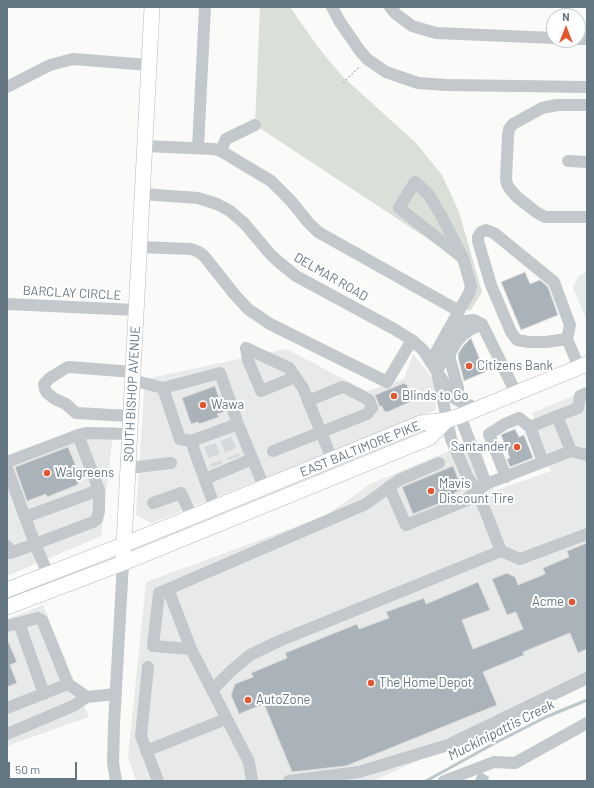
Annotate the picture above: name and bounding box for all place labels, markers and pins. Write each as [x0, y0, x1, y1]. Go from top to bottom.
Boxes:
place label: Citizens Bank [477, 358, 553, 374]
marker: Citizens Bank [464, 361, 474, 371]
place label: Blinds to Go [402, 388, 469, 404]
marker: Blinds to Go [389, 391, 399, 401]
place label: Wawa [211, 397, 244, 413]
marker: Wawa [198, 400, 208, 410]
place label: Santander [451, 439, 509, 455]
marker: Santander [512, 442, 522, 452]
place label: Walgreens [55, 465, 114, 481]
marker: Walgreens [42, 468, 52, 478]
place label: Mavis Discount Tire [439, 476, 514, 507]
marker: Mavis Discount Tire [426, 486, 436, 496]
place label: Acme [532, 594, 564, 610]
marker: Acme [567, 597, 577, 607]
place label: The Home Depot [379, 675, 472, 691]
marker: The Home Depot [366, 678, 376, 688]
place label: AutoZone [256, 692, 311, 708]
marker: AutoZone [243, 695, 253, 705]

